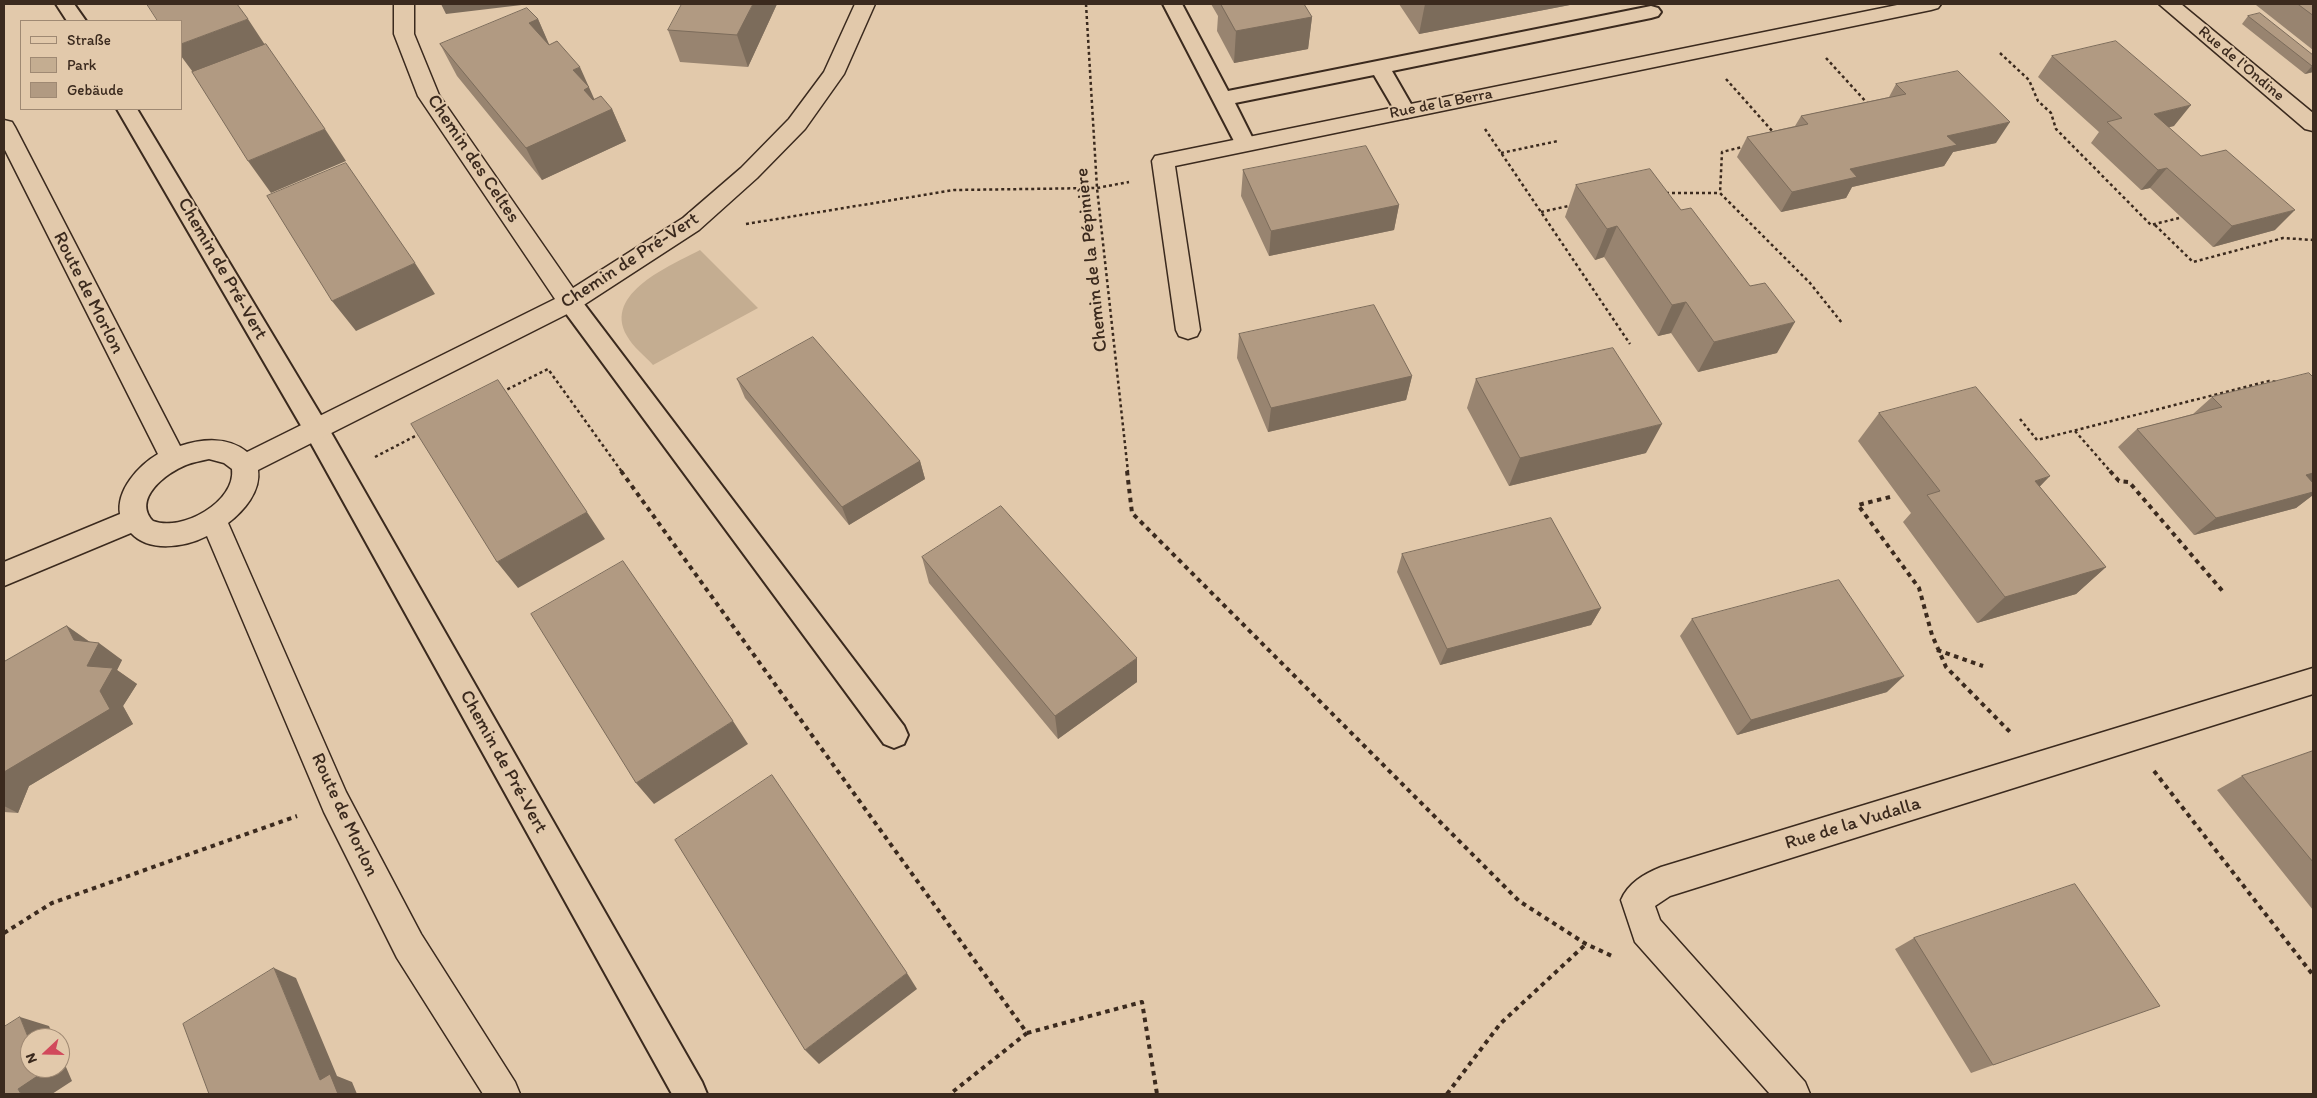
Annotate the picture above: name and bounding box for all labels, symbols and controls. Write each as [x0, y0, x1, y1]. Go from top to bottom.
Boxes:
legend [20, 20, 182, 110]
street label: Rue de l'Ondine [2194, 22, 2288, 106]
text: Straße [67, 31, 111, 49]
text: Park [67, 56, 97, 74]
text: Gebäude [67, 81, 124, 99]
street label: Rue de la Berra [1388, 85, 1494, 123]
street label: Chemin des Celtes [422, 90, 524, 228]
street label: Chemin de la Pépinière [1071, 167, 1113, 353]
street label: Chemin de Pré-Vert [172, 194, 272, 344]
street label: Chemin de Pré-Vert [557, 208, 703, 314]
street label: Route de Morlon [47, 228, 129, 358]
street label: Chemin de Pré-Vert [454, 686, 552, 838]
street label: Route de Morlon [305, 750, 383, 880]
street label: Rue de la Vudalla [1782, 793, 1924, 855]
north arrow [20, 1028, 70, 1078]
text: N [22, 1051, 41, 1066]

